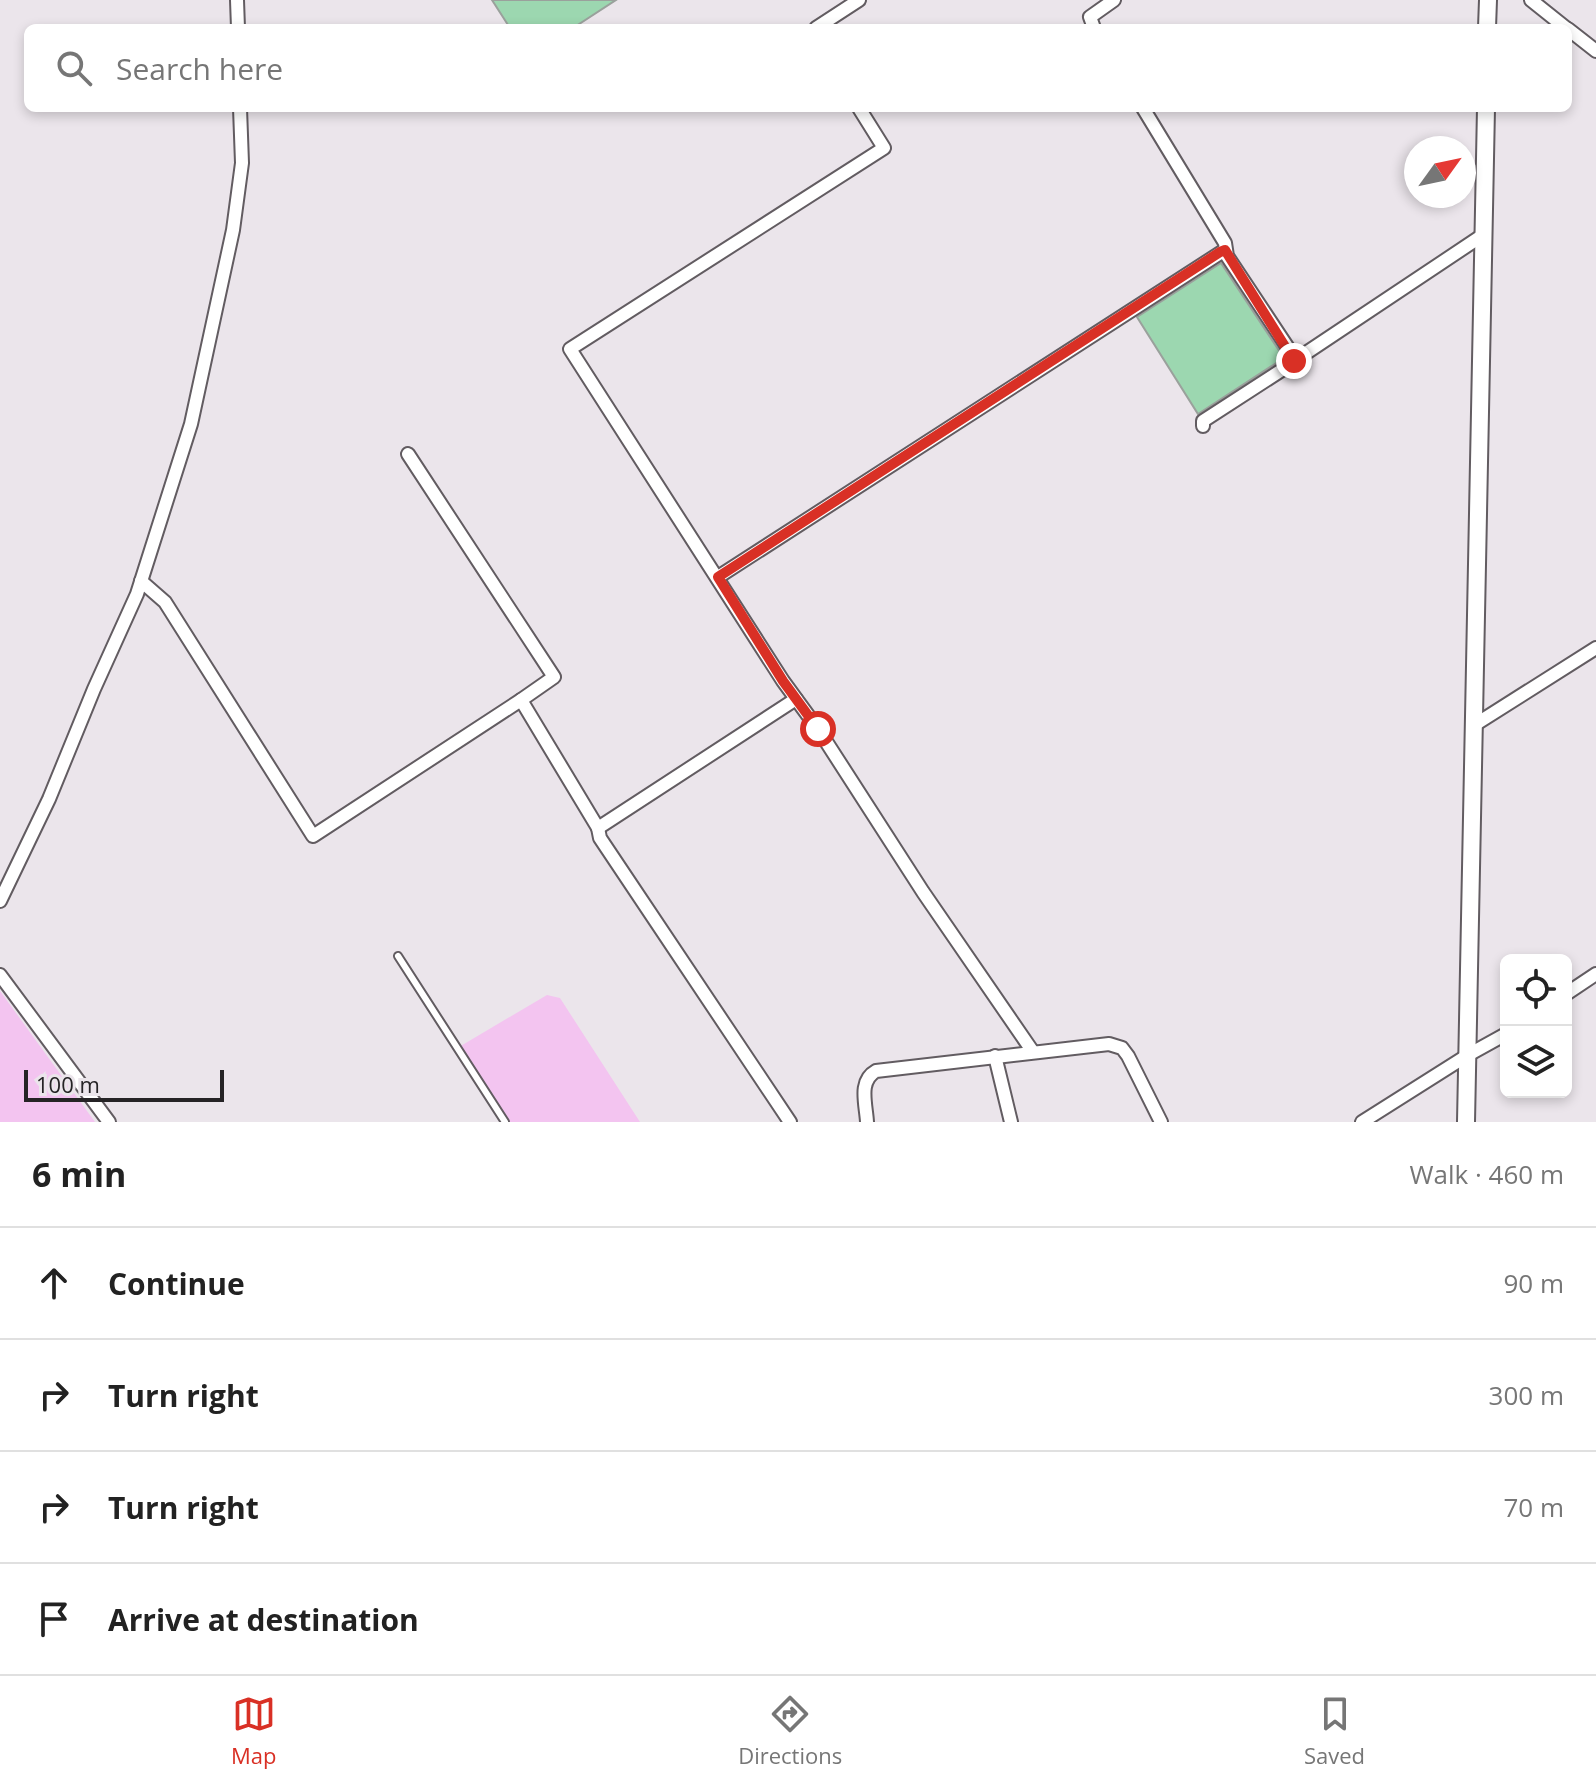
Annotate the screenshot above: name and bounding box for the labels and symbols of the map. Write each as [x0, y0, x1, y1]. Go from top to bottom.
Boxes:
north arrow [1404, 136, 1476, 208]
route end [1276, 343, 1312, 379]
route start [800, 711, 836, 747]
scale bar [24, 1066, 224, 1102]

